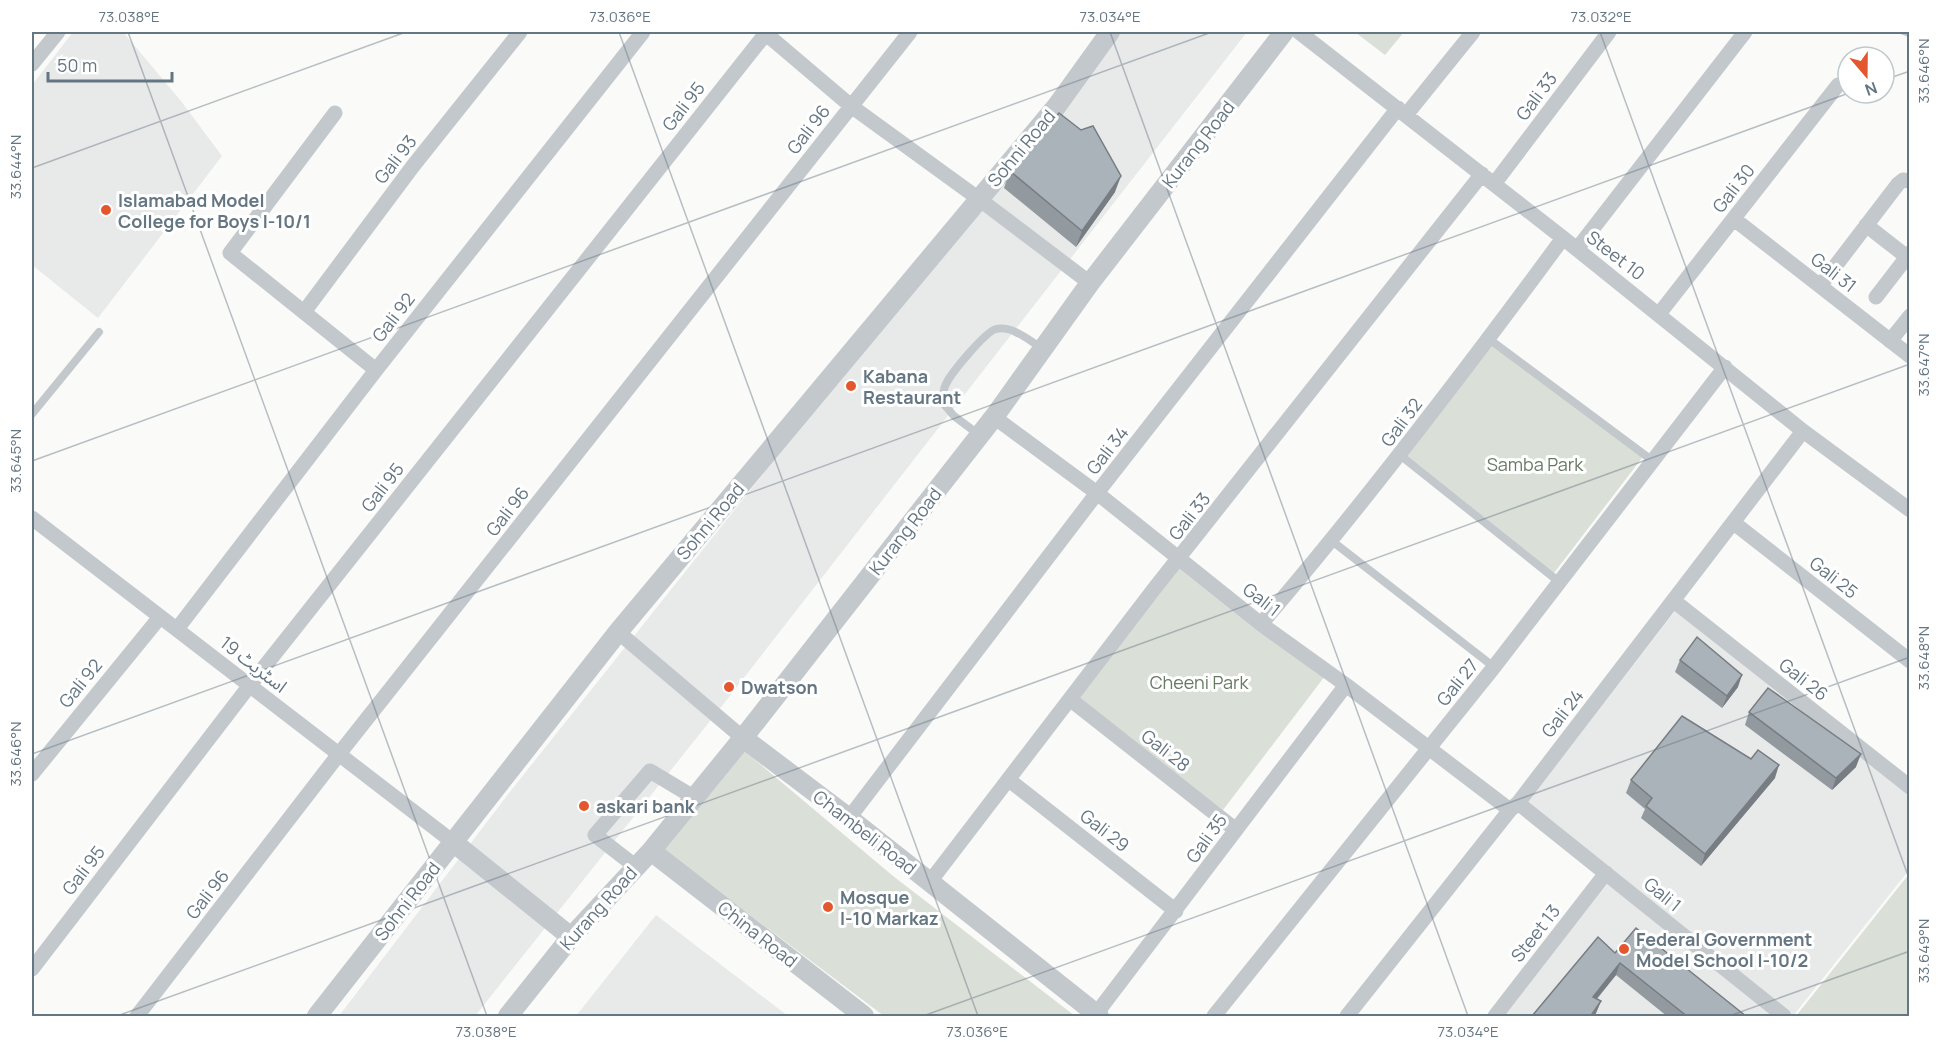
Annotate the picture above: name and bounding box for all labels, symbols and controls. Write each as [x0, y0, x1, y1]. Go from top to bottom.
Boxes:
text: 73.038°E [98, 6, 160, 27]
text: 73.036°E [589, 6, 651, 27]
text: 73.034°E [1079, 6, 1141, 27]
text: 73.032°E [1571, 6, 1631, 27]
text: 33.646°N [1913, 39, 1934, 103]
scale bar [48, 45, 172, 83]
north arrow [1836, 45, 1896, 105]
text: 50 m [57, 53, 97, 77]
street label: Gali 33 [1510, 67, 1562, 125]
street label: Gali 95 [656, 76, 710, 136]
text: N [1862, 77, 1880, 101]
street label: Kurang Road [1156, 95, 1240, 193]
street label: Gali 96 [781, 99, 835, 159]
street label: Sohni Road [982, 104, 1060, 192]
street label: Gali 93 [368, 130, 422, 188]
text: 33.644°N [5, 135, 26, 199]
street label: Gali 30 [1706, 159, 1760, 217]
place label: Islamabad Model College for Boys I-10/1 [118, 188, 311, 233]
marker: Islamabad Model College for Boys I-10/1 [99, 203, 113, 217]
street label: Steet 10 [1582, 225, 1650, 285]
street label: Gali 31 [1806, 247, 1862, 297]
street label: Gali 92 [366, 287, 420, 347]
text: 33.647°N [1913, 333, 1934, 397]
place label: Kabana Restaurant [863, 364, 961, 409]
marker: Kabana Restaurant [844, 379, 858, 393]
street label: Gali 32 [1375, 393, 1427, 451]
street label: Gali 34 [1081, 421, 1133, 479]
text: 33.645°N [5, 429, 26, 493]
park label: Samba Park [1487, 452, 1584, 476]
street label: Gali 95 [355, 457, 409, 517]
street label: Sohni Road [671, 477, 749, 565]
street label: Gali 96 [480, 481, 534, 541]
street label: Kurang Road [863, 482, 947, 580]
street label: Gali 33 [1163, 487, 1215, 545]
street label: Gali 25 [1805, 551, 1863, 603]
street label: Gali 1 [1238, 577, 1286, 621]
text: 33.648°N [1913, 626, 1934, 690]
street label: اسٹریٹ 19 [216, 630, 292, 698]
street label: Gali 26 [1774, 652, 1834, 706]
street label: Gali 27 [1431, 653, 1483, 711]
street label: Gali 92 [53, 654, 107, 712]
park label: Cheeni Park [1150, 670, 1249, 694]
place label: Dwatson [741, 675, 818, 699]
marker: Dwatson [722, 680, 736, 694]
street label: Gali 24 [1536, 684, 1588, 742]
text: 33.646°N [5, 722, 26, 786]
street label: Gali 28 [1137, 723, 1195, 777]
street label: Chambeli Road [808, 784, 922, 880]
place label: askari bank [596, 794, 696, 818]
marker: askari bank [577, 799, 591, 813]
street label: Gali 29 [1075, 803, 1135, 857]
street label: Gali 35 [1180, 809, 1232, 867]
street label: Gali 95 [56, 840, 110, 900]
street label: Sohni Road [369, 857, 445, 945]
street label: Kurang Road [554, 861, 642, 955]
street label: Gali 96 [180, 864, 234, 924]
street label: Gali 1 [1639, 872, 1687, 916]
place label: Mosque I-10 Markaz [840, 885, 939, 930]
street label: China Road [713, 895, 803, 973]
street label: Steet 13 [1505, 899, 1565, 967]
marker: Mosque I-10 Markaz [821, 900, 835, 914]
text: 33.649°N [1913, 919, 1934, 983]
place label: Federal Government Model School I-10/2 [1636, 927, 1812, 972]
marker: Federal Government Model School I-10/2 [1617, 942, 1631, 956]
text: 73.038°E [455, 1021, 517, 1042]
text: 73.036°E [946, 1021, 1008, 1042]
text: 73.034°E [1437, 1021, 1499, 1042]

